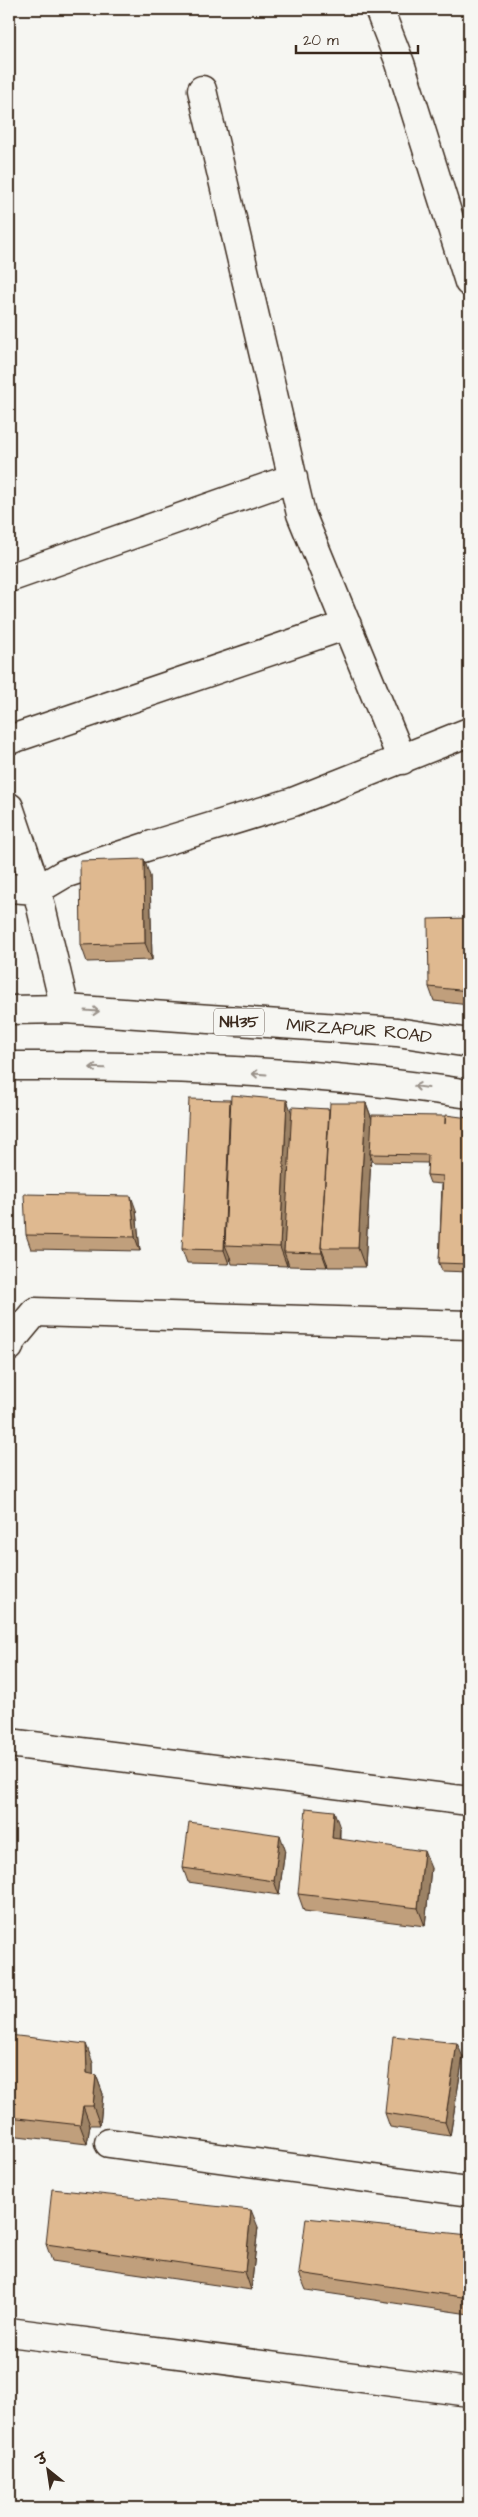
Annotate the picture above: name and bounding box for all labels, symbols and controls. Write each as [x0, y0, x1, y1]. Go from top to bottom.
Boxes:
scale bar [296, 22, 418, 54]
text: 20 m [303, 30, 339, 51]
one-way arrow [84, 1007, 100, 1016]
road number: NH35 [214, 1009, 264, 1036]
street label: MIRZAPUR ROAD [286, 1012, 434, 1050]
one-way arrow [89, 1063, 105, 1072]
one-way arrow [251, 1069, 267, 1078]
one-way arrow [413, 1081, 429, 1091]
north arrow [22, 2444, 72, 2494]
text: उ [31, 2448, 52, 2472]

